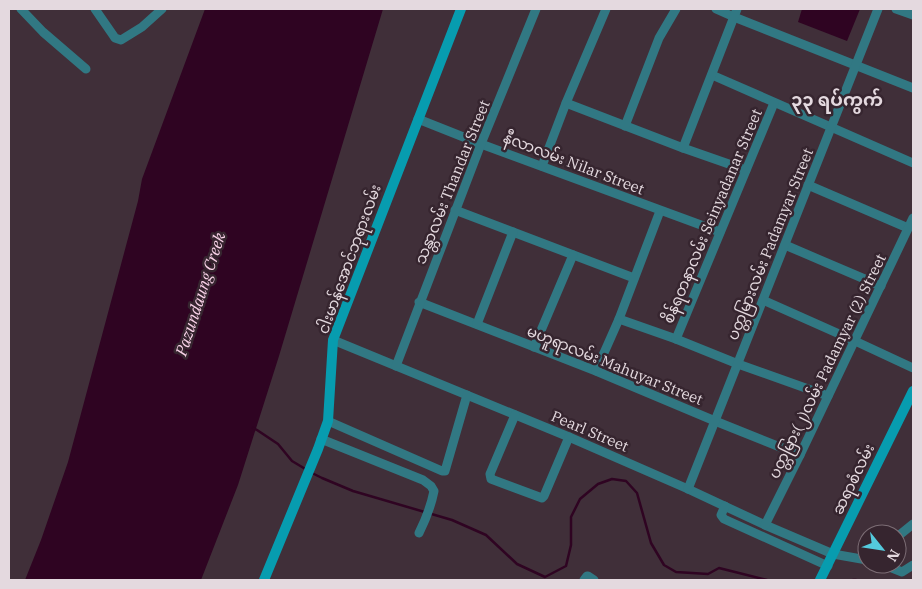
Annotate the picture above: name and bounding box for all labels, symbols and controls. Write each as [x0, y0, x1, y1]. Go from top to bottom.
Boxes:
district label: ၃၃ ရပ်ကွက် [791, 88, 883, 114]
street label: သန္တာလမ်း Thandar Street [410, 97, 496, 268]
street label: စိန်ရတနာလမ်း Seinyadanar Street [658, 106, 769, 327]
street label: နီလာလမ်း Nilar Street [500, 127, 647, 201]
street label: ပတ္တမြားလမ်း Padamyar Street [723, 145, 820, 344]
street label: ငါးမာန်အောင်ဘုရားလမ်း [313, 182, 388, 337]
water label: Pazundaung Creek [170, 229, 230, 359]
street label: ပတ္တမြား(၂)လမ်း Padamyar (2) Street [764, 251, 893, 483]
street label: မဟူရာလမ်း Mahuyar Street [523, 321, 706, 412]
street label: Pearl Street [548, 406, 632, 456]
street label: ဆရာစံလမ်း [828, 440, 881, 519]
north arrow [857, 524, 907, 574]
text: N [883, 546, 904, 565]

